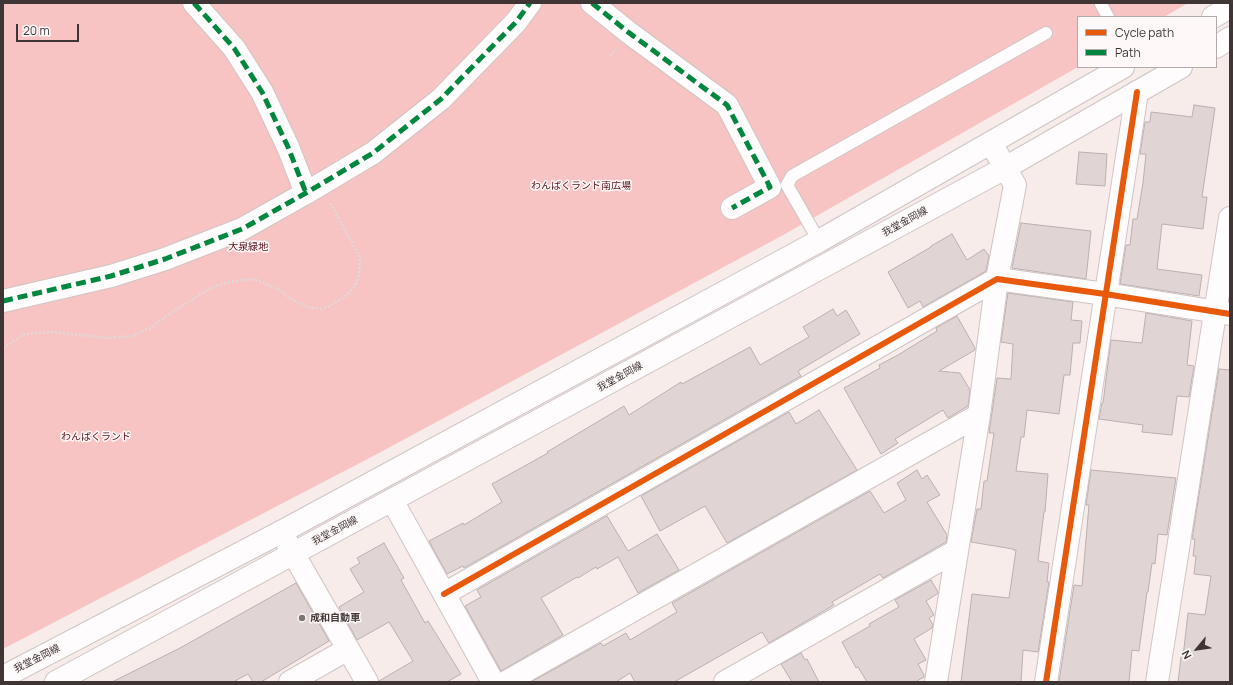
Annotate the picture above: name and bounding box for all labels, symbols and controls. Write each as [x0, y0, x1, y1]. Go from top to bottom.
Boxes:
scale bar [18, 16, 81, 42]
legend [1077, 16, 1217, 68]
text: 20 m [23, 22, 50, 39]
text: Cycle path [1115, 24, 1174, 41]
text: Path [1115, 44, 1141, 61]
park label: わんぱくランド南広場 [531, 180, 631, 192]
street label: 我堂金岡線 [880, 205, 930, 239]
park label: 大泉緑地 [228, 241, 268, 253]
street label: 我堂金岡線 [595, 360, 645, 394]
park label: わんぱくランド [61, 431, 131, 443]
street label: 我堂金岡線 [310, 514, 360, 548]
place label: 成和自動車 [310, 612, 360, 624]
marker: 成和自動車 [297, 613, 307, 623]
north arrow [1177, 629, 1217, 669]
street label: 我堂金岡線 [12, 642, 62, 676]
text: N [1178, 648, 1195, 662]

